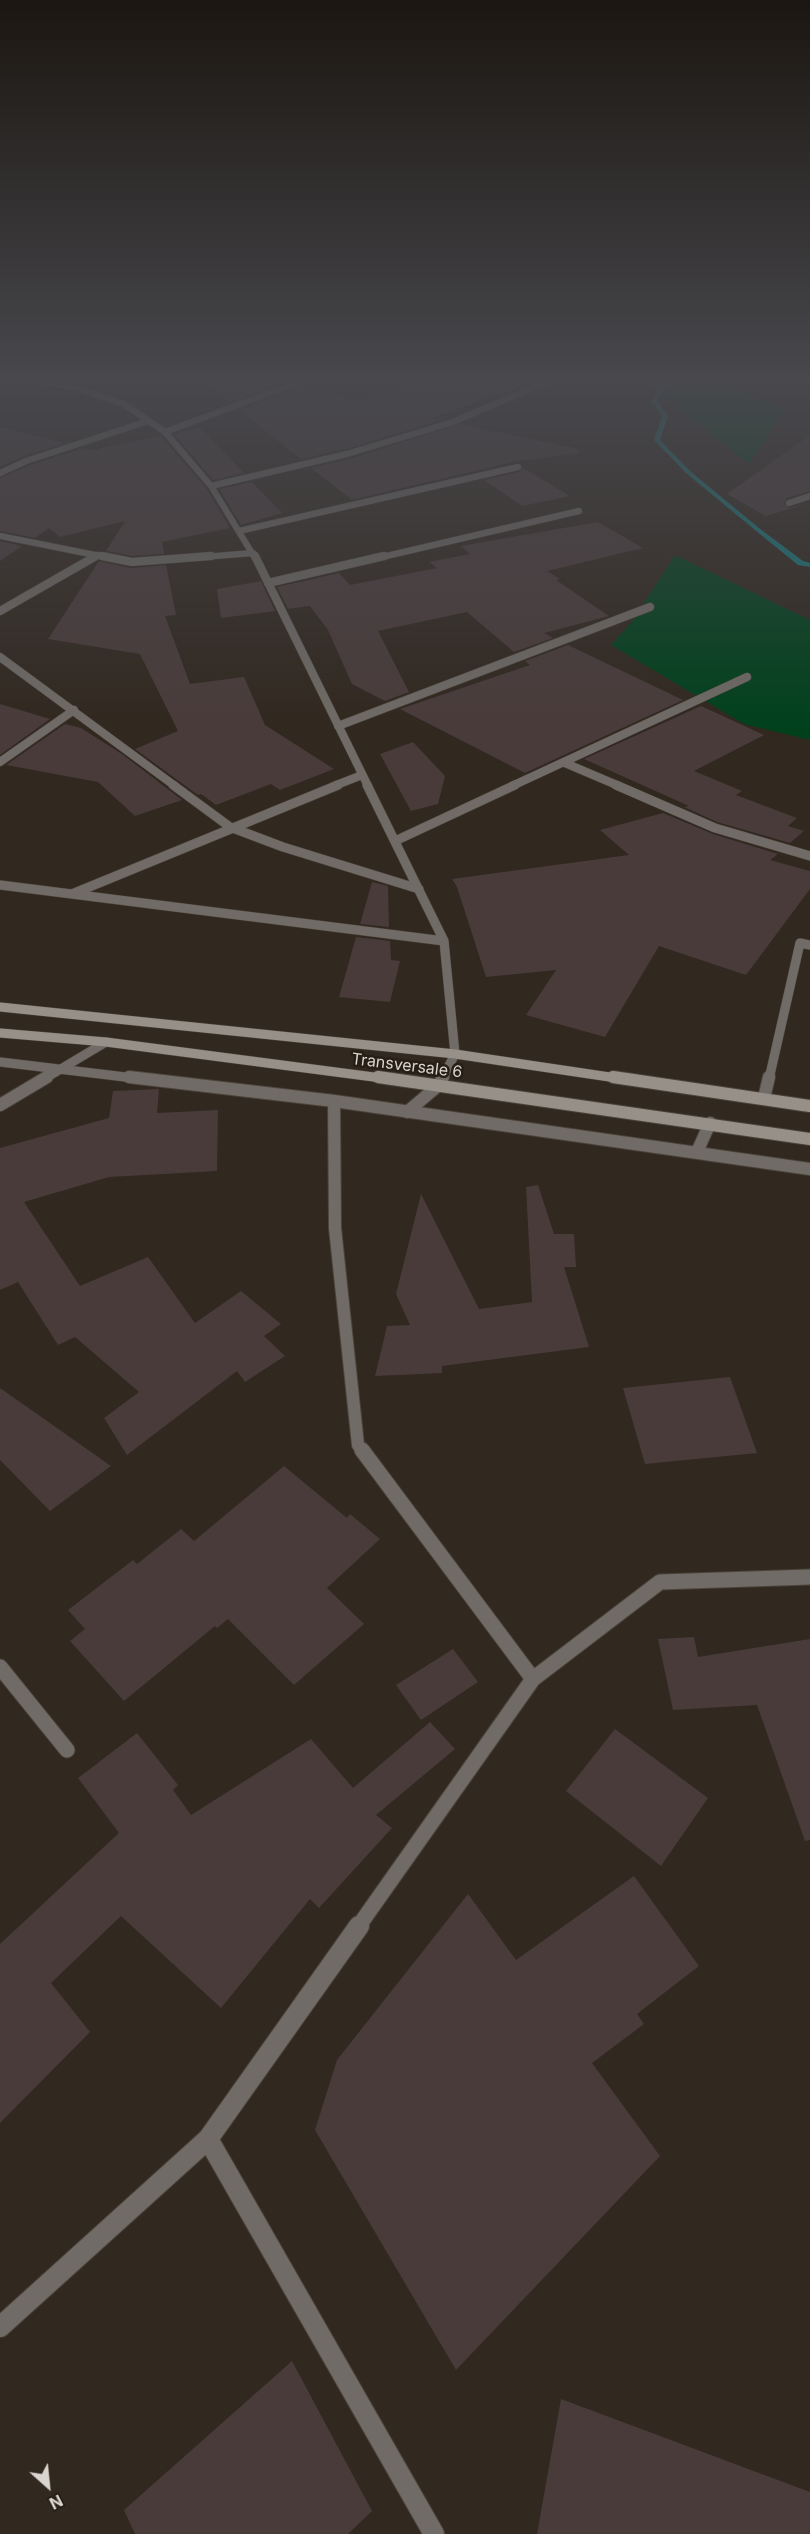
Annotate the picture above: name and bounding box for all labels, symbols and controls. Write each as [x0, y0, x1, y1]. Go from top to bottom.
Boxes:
street label: Transversale 6 [351, 1050, 463, 1082]
north arrow [18, 2456, 78, 2516]
text: N [46, 2490, 66, 2514]

